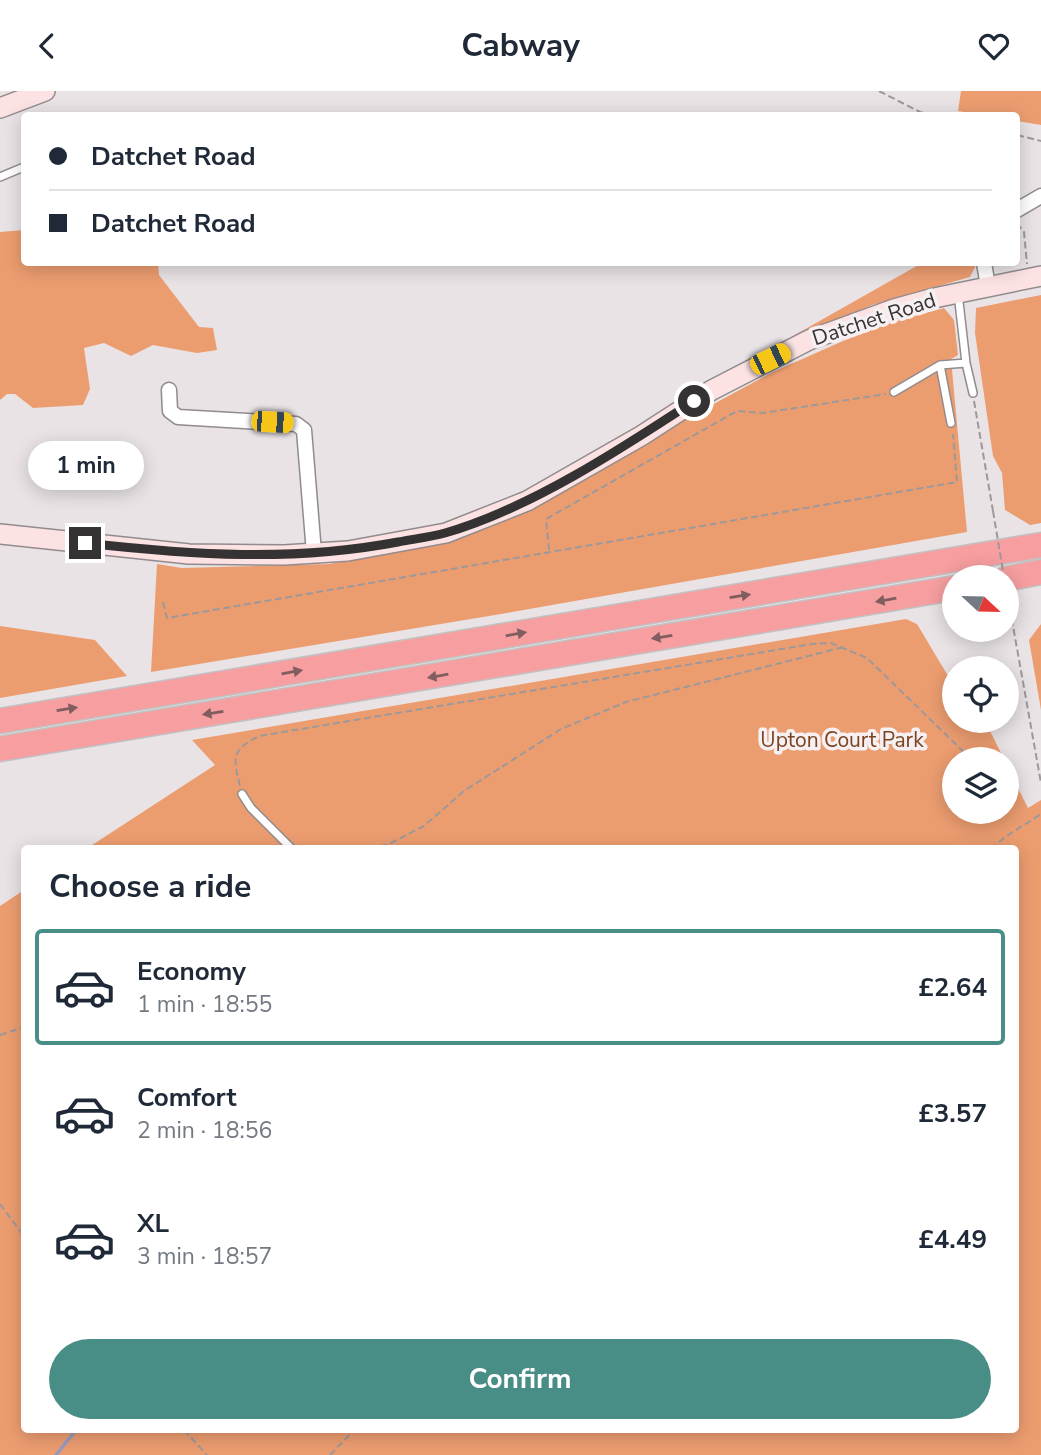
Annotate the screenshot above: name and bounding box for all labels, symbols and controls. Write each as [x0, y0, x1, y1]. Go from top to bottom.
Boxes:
text: Cabway [461, 24, 580, 67]
icon: back [28, 27, 66, 65]
icon: heart [975, 27, 1013, 65]
text: Datchet Road [91, 139, 256, 174]
text: Datchet Road [91, 206, 256, 241]
street label: Datchet Road [809, 286, 939, 352]
car [747, 340, 794, 378]
route start [678, 385, 710, 417]
car [251, 410, 294, 434]
callout: 1 min [27, 441, 143, 491]
text: 1 min [56, 450, 116, 481]
route end [69, 527, 101, 559]
north arrow [942, 565, 1018, 642]
map controls [942, 565, 1019, 824]
one-way arrow [729, 590, 751, 601]
one-way arrow [875, 595, 897, 606]
one-way arrow [505, 628, 527, 639]
one-way arrow [651, 632, 673, 643]
button: locate [942, 656, 1019, 733]
one-way arrow [281, 666, 303, 677]
one-way arrow [427, 670, 449, 681]
one-way arrow [56, 703, 78, 714]
one-way arrow [202, 708, 224, 719]
park label: Upton Court Park [760, 726, 924, 754]
button: layers [942, 747, 1019, 824]
text: Choose a ride [49, 865, 251, 908]
text: Economy [137, 954, 246, 989]
icon: car [53, 956, 116, 1019]
text: £2.64 [918, 970, 987, 1005]
text: 1 min · 18:55 [137, 989, 272, 1020]
text: Comfort [137, 1080, 237, 1115]
icon: car [53, 1082, 116, 1145]
text: £3.57 [918, 1096, 987, 1131]
text: 2 min · 18:56 [137, 1115, 272, 1146]
text: XL [137, 1206, 169, 1241]
icon: car [53, 1208, 116, 1271]
text: £4.49 [918, 1222, 987, 1257]
text: 3 min · 18:57 [137, 1241, 272, 1272]
button: Confirm [49, 1339, 991, 1419]

